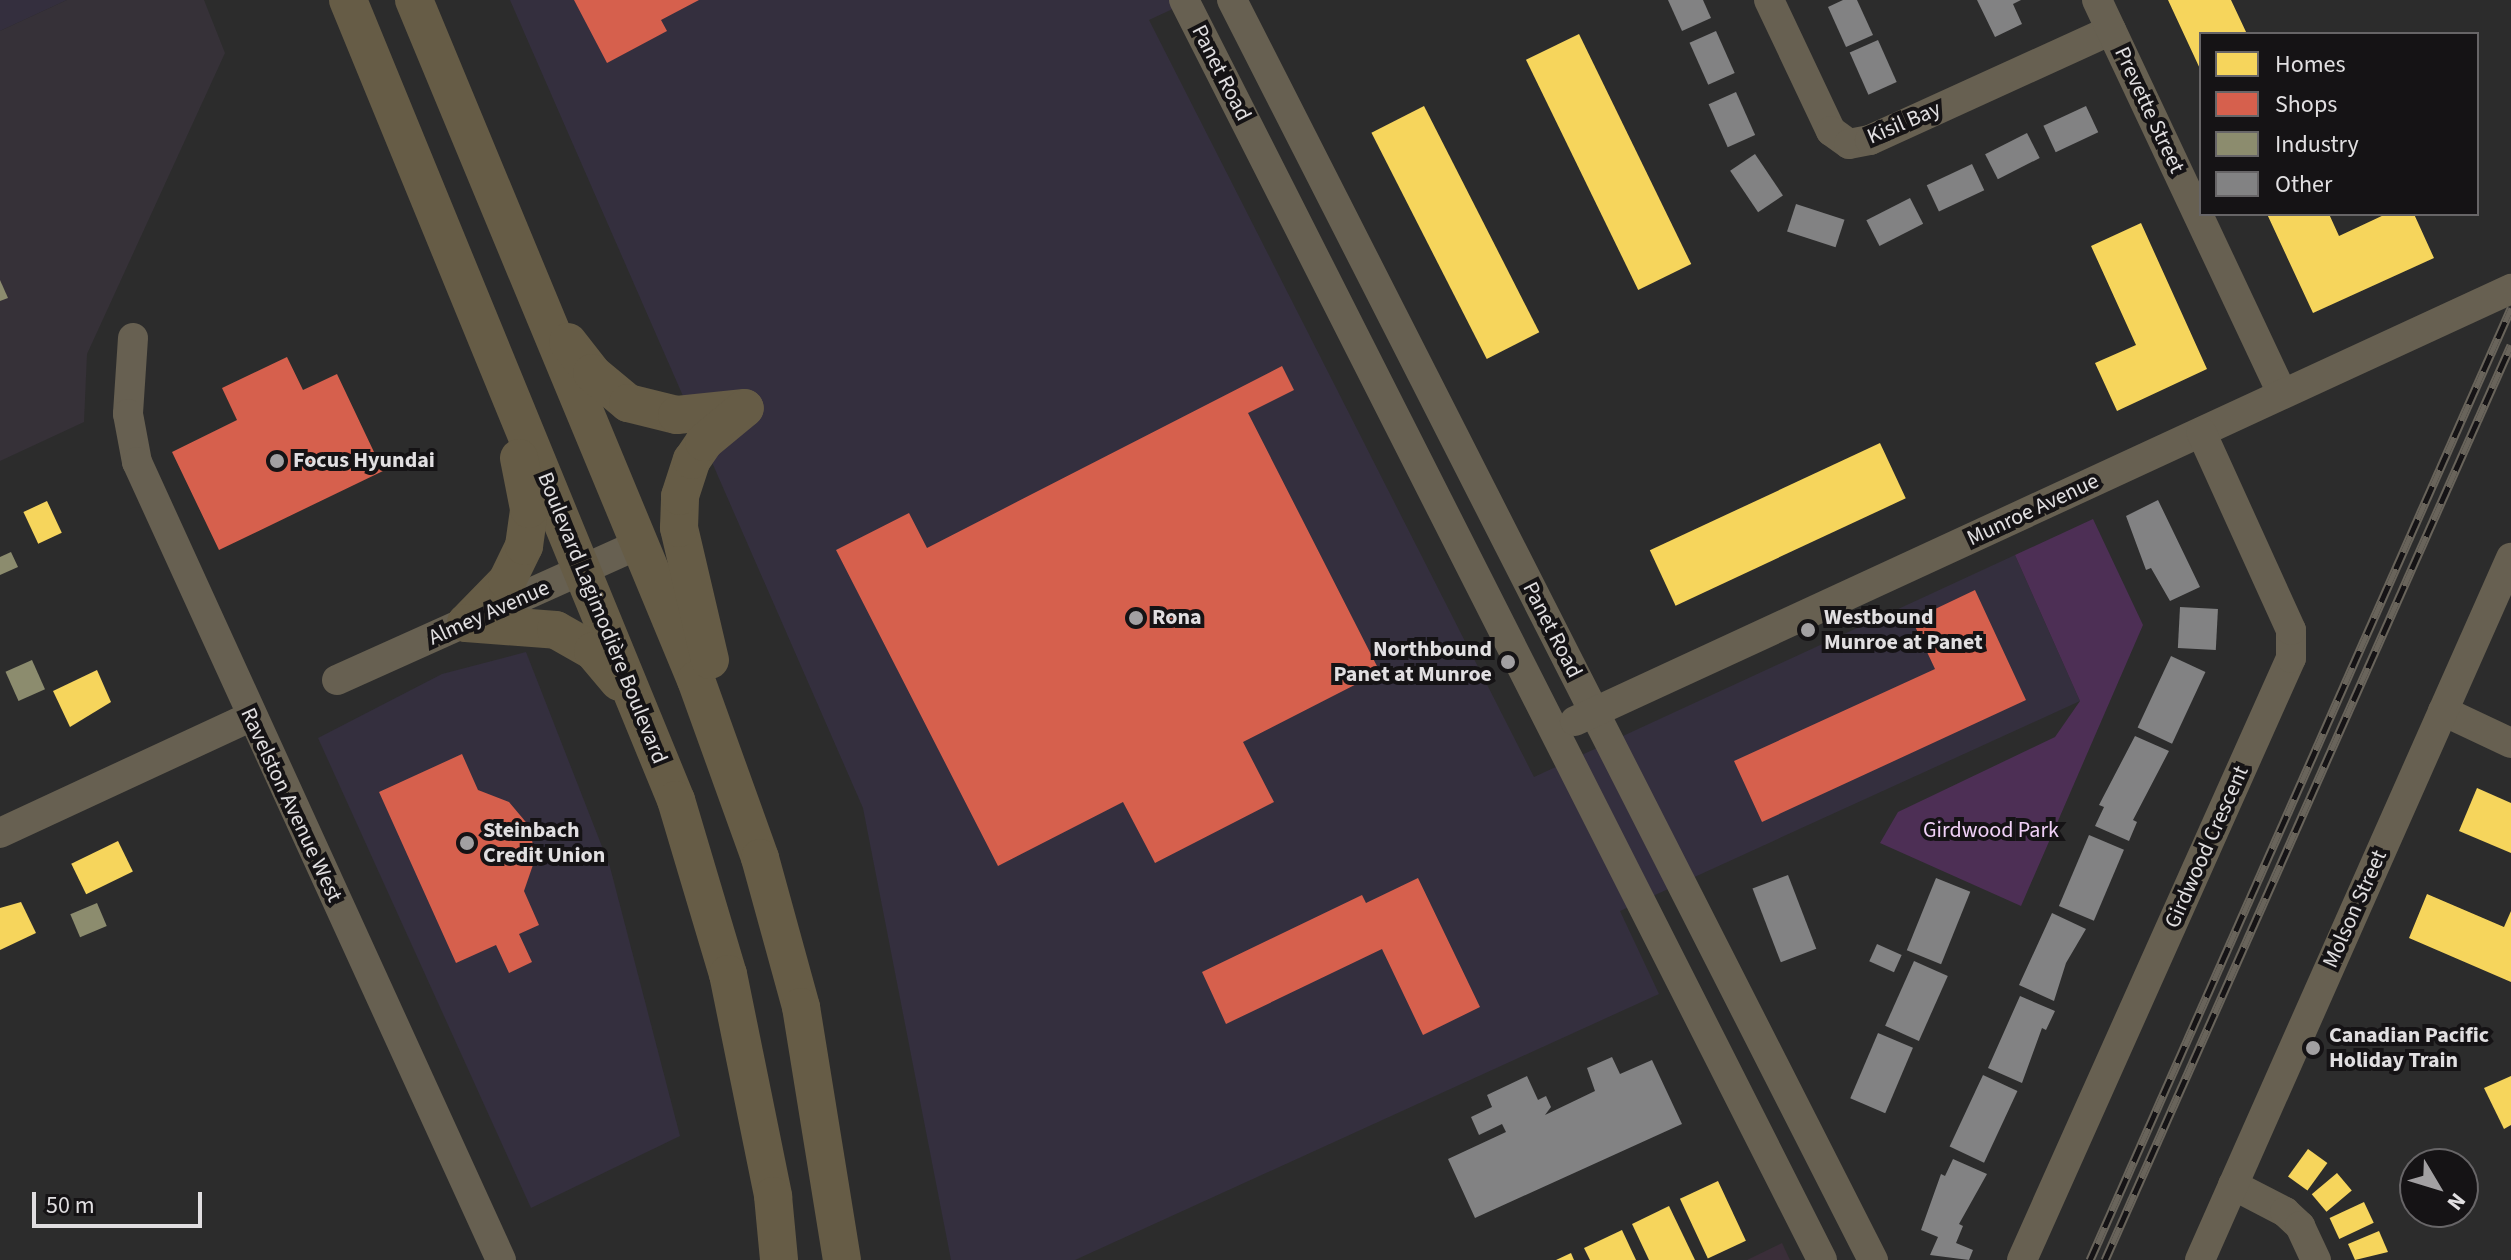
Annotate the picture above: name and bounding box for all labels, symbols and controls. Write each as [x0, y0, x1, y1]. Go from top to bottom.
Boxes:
street label: Panet Road [1186, 21, 1256, 125]
legend [2199, 32, 2479, 216]
street label: Prevette Street [2108, 43, 2190, 177]
text: Homes [2275, 47, 2346, 82]
text: Shops [2275, 87, 2337, 122]
street label: Kisil Bay [1863, 96, 1945, 150]
text: Industry [2275, 127, 2359, 162]
text: Other [2275, 167, 2332, 202]
place label: Focus Hyundai [293, 448, 435, 474]
marker: Focus Hyundai [268, 452, 286, 470]
street label: Boulevard Lagimodière Boulevard [531, 468, 673, 768]
street label: Munroe Avenue [1963, 468, 2103, 552]
street label: Almey Avenue [425, 575, 553, 651]
street label: Panet Road [1517, 578, 1587, 682]
place label: Westbound Munroe at Panet [1824, 604, 1983, 656]
place label: Rona [1152, 605, 1202, 631]
marker: Rona [1127, 609, 1145, 627]
marker: Westbound Munroe at Panet [1799, 621, 1817, 639]
place label: Northbound Panet at Munroe [1333, 636, 1492, 688]
marker: Northbound Panet at Munroe [1499, 653, 1517, 671]
street label: Ravelston Avenue West [234, 704, 348, 906]
street label: Girdwood Crescent [2159, 762, 2255, 932]
place label: Steinbach Credit Union [483, 817, 605, 868]
park label: Girdwood Park [1923, 818, 2059, 844]
marker: Steinbach Credit Union [458, 834, 476, 852]
street label: Molson Street [2317, 846, 2393, 972]
place label: Canadian Pacific Holiday Train [2329, 1022, 2489, 1074]
marker: Canadian Pacific Holiday Train [2304, 1039, 2322, 1057]
north arrow [2399, 1148, 2479, 1228]
scale bar [36, 1176, 206, 1226]
text: N [2439, 1186, 2473, 1217]
text: 50 m [46, 1188, 95, 1223]

